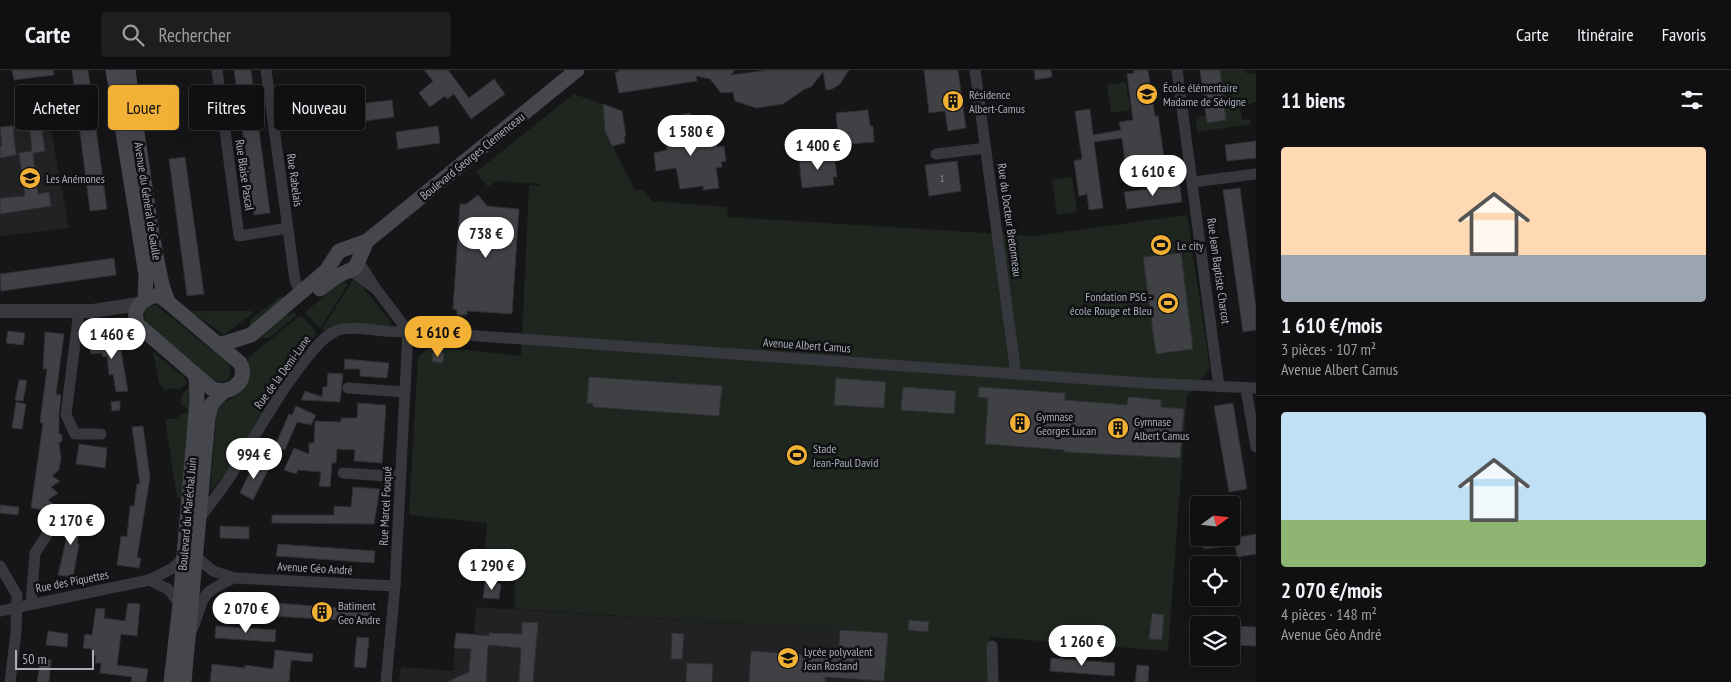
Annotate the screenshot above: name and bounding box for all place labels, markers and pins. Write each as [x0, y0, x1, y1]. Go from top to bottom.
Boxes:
place label: École élémentaire Madame de Sévigne [1163, 80, 1246, 109]
school or university icon: École élémentaire Madame de Sévigne [1135, 82, 1159, 106]
place label: Résidence Albert-Camus [969, 87, 1025, 116]
building icon: Résidence Albert-Camus [941, 89, 965, 113]
pin: 1 580 € [645, 114, 737, 157]
pin: 1 400 € [772, 128, 864, 171]
pin: 1 610 € [1107, 154, 1199, 197]
school or university icon: Les Anémones [18, 166, 42, 190]
place label: Les Anémones [46, 171, 105, 186]
pin: 738 € [451, 216, 521, 259]
sports icon: Le city [1149, 233, 1173, 257]
place label: Le city [1177, 238, 1204, 253]
place label: Fondation PSG - école Rouge et Bleu [1070, 289, 1152, 318]
sports icon: Fondation PSG - école Rouge et Bleu [1156, 291, 1180, 315]
pin: 1 610 € [392, 316, 484, 358]
pin: 1 460 € [66, 318, 158, 360]
place label: Gymnase Georges Lucan [1036, 409, 1096, 438]
building icon: Gymnase Georges Lucan [1008, 411, 1032, 435]
place label: Gymnase Albert Camus [1134, 414, 1189, 443]
building icon: Gymnase Albert Camus [1106, 416, 1130, 440]
pin: 994 € [219, 438, 289, 480]
place label: Stade Jean-Paul David [812, 441, 878, 470]
sports icon: Stade Jean-Paul David [785, 443, 809, 467]
pin: 2 170 € [25, 504, 117, 546]
pin: 1 290 € [446, 548, 538, 591]
pin: 2 070 € [200, 592, 292, 634]
place label: Batiment Geo Andre [338, 598, 381, 627]
building icon: Batiment Geo Andre [310, 600, 334, 624]
pin: 1 260 € [1036, 624, 1128, 667]
place label: Lycée polyvalent Jean Rostand [803, 644, 873, 673]
school or university icon: Lycée polyvalent Jean Rostand [776, 646, 800, 670]

